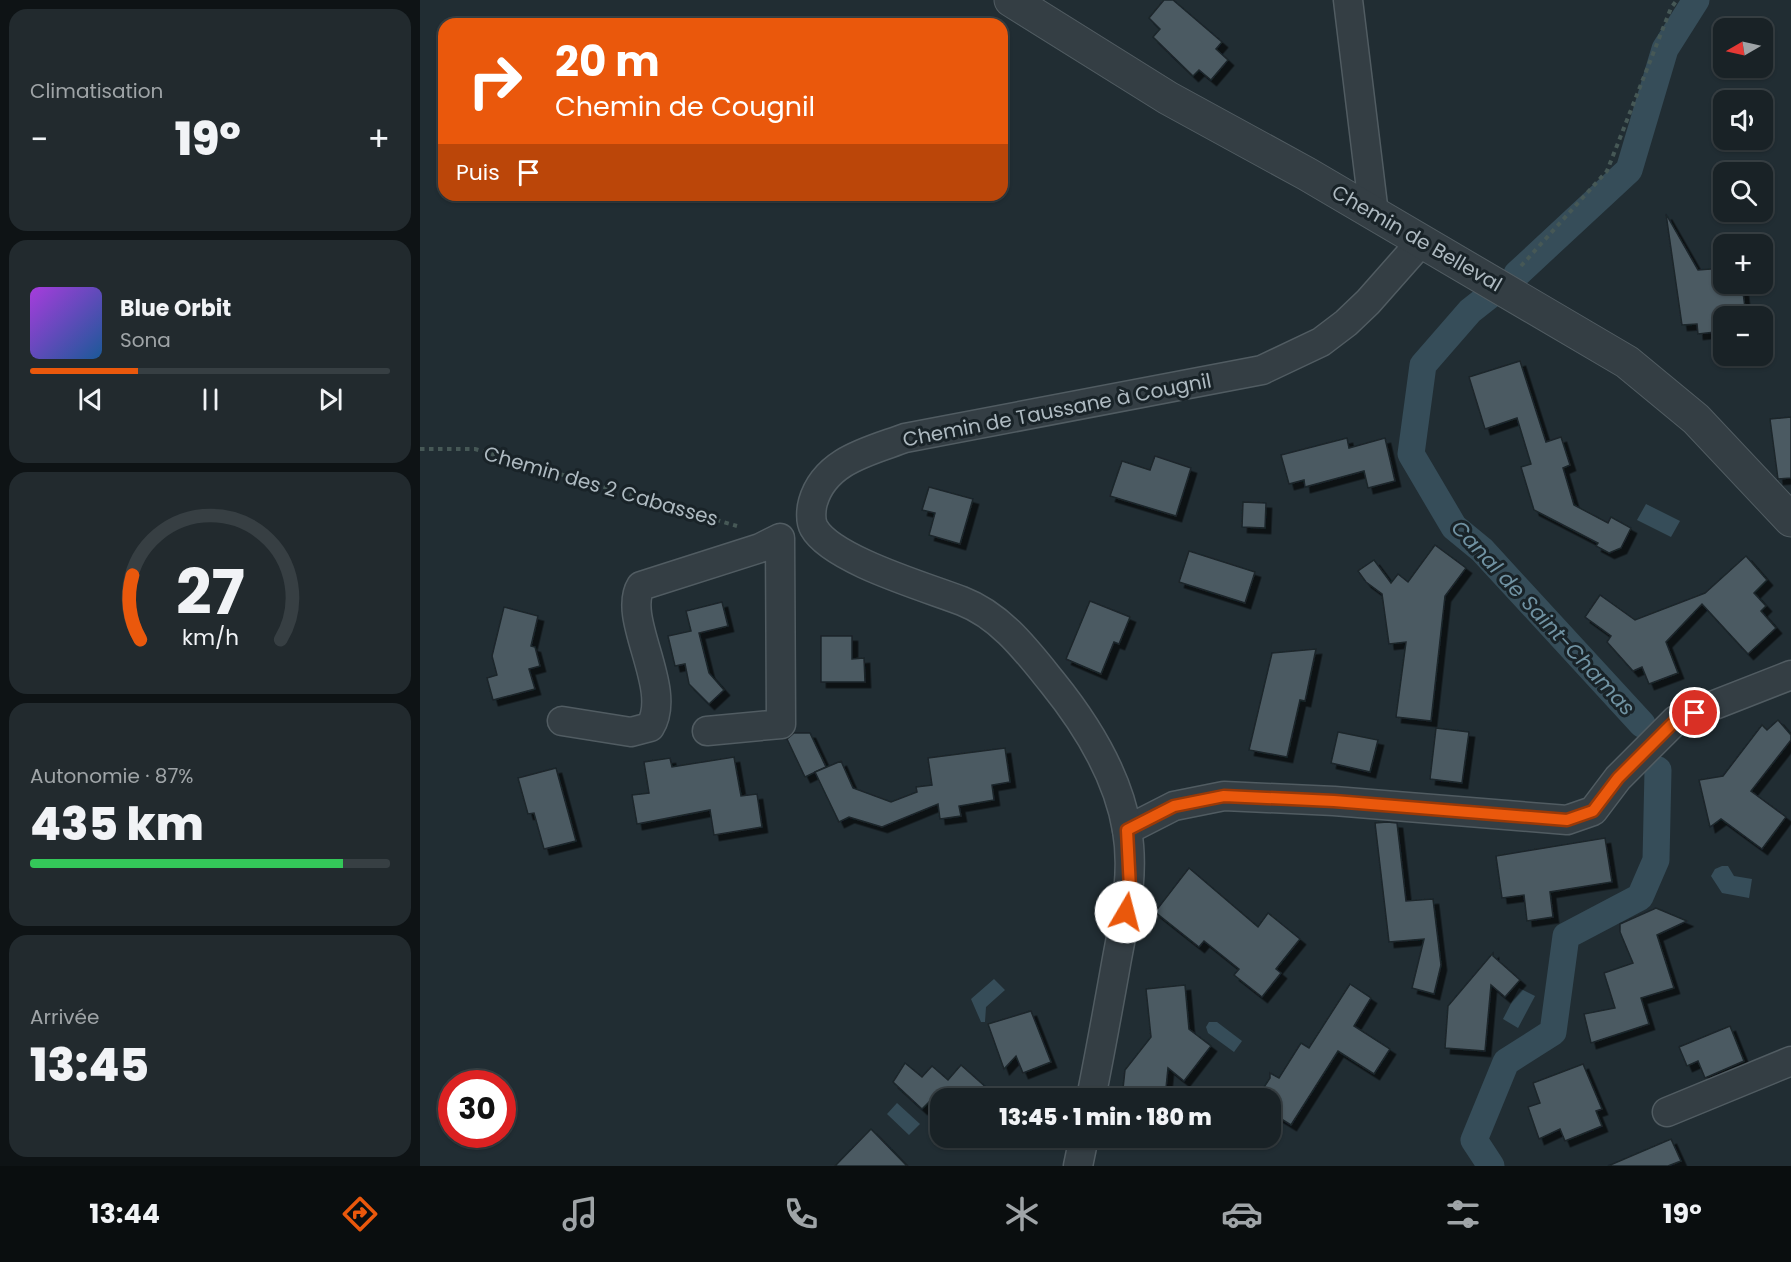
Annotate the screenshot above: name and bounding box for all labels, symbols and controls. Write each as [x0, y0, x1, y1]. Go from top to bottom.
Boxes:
north arrow [1713, 18, 1773, 78]
map controls [1713, 18, 1773, 366]
text: 20 m [555, 32, 660, 91]
icon: right [456, 42, 534, 120]
text: Climatisation [30, 77, 163, 105]
text: Chemin de Cougnil [555, 88, 815, 125]
button: sound [1713, 90, 1773, 150]
text: 19° [175, 108, 241, 171]
text: − [30, 116, 48, 163]
text: + [367, 116, 390, 163]
icon: arrive [512, 156, 545, 189]
text: Puis [456, 157, 500, 188]
button: search [1713, 162, 1773, 222]
street label: Chemin de Belleval [1327, 178, 1507, 298]
button: + [1713, 234, 1773, 294]
text: Blue Orbit [120, 293, 231, 324]
button: − [1713, 306, 1773, 366]
text: Sona [120, 326, 171, 354]
street label: Chemin de Taussane à Cougnil [900, 366, 1214, 454]
icon: previous [74, 383, 107, 416]
icon: pause [194, 383, 227, 416]
icon: next [314, 383, 347, 416]
street label: Chemin des 2 Cabasses [481, 439, 721, 533]
water label: Canal de Saint-Chamas [1445, 513, 1642, 722]
text: 27 [175, 548, 245, 636]
text: km/h [181, 622, 239, 653]
pin [1669, 687, 1720, 738]
icon: arrive [1678, 696, 1711, 729]
text: Autonomie · 87% [30, 762, 194, 790]
text: 435 km [30, 793, 204, 856]
position arrow [1094, 880, 1158, 944]
text: Arrivée [30, 1003, 99, 1031]
text: 13:45 [30, 1034, 149, 1097]
speed limit sign: 30 [438, 1070, 516, 1148]
text: 13:45 · 1 min · 180 m [999, 1102, 1212, 1133]
icon: directions [339, 1193, 381, 1235]
icon: music [559, 1193, 601, 1235]
icon: phone [780, 1193, 822, 1235]
icon: climate [1001, 1193, 1043, 1235]
icon: car [1221, 1193, 1263, 1235]
icon: filters [1442, 1193, 1484, 1235]
text: 13:44 [89, 1195, 160, 1232]
text: 19° [1662, 1195, 1702, 1232]

